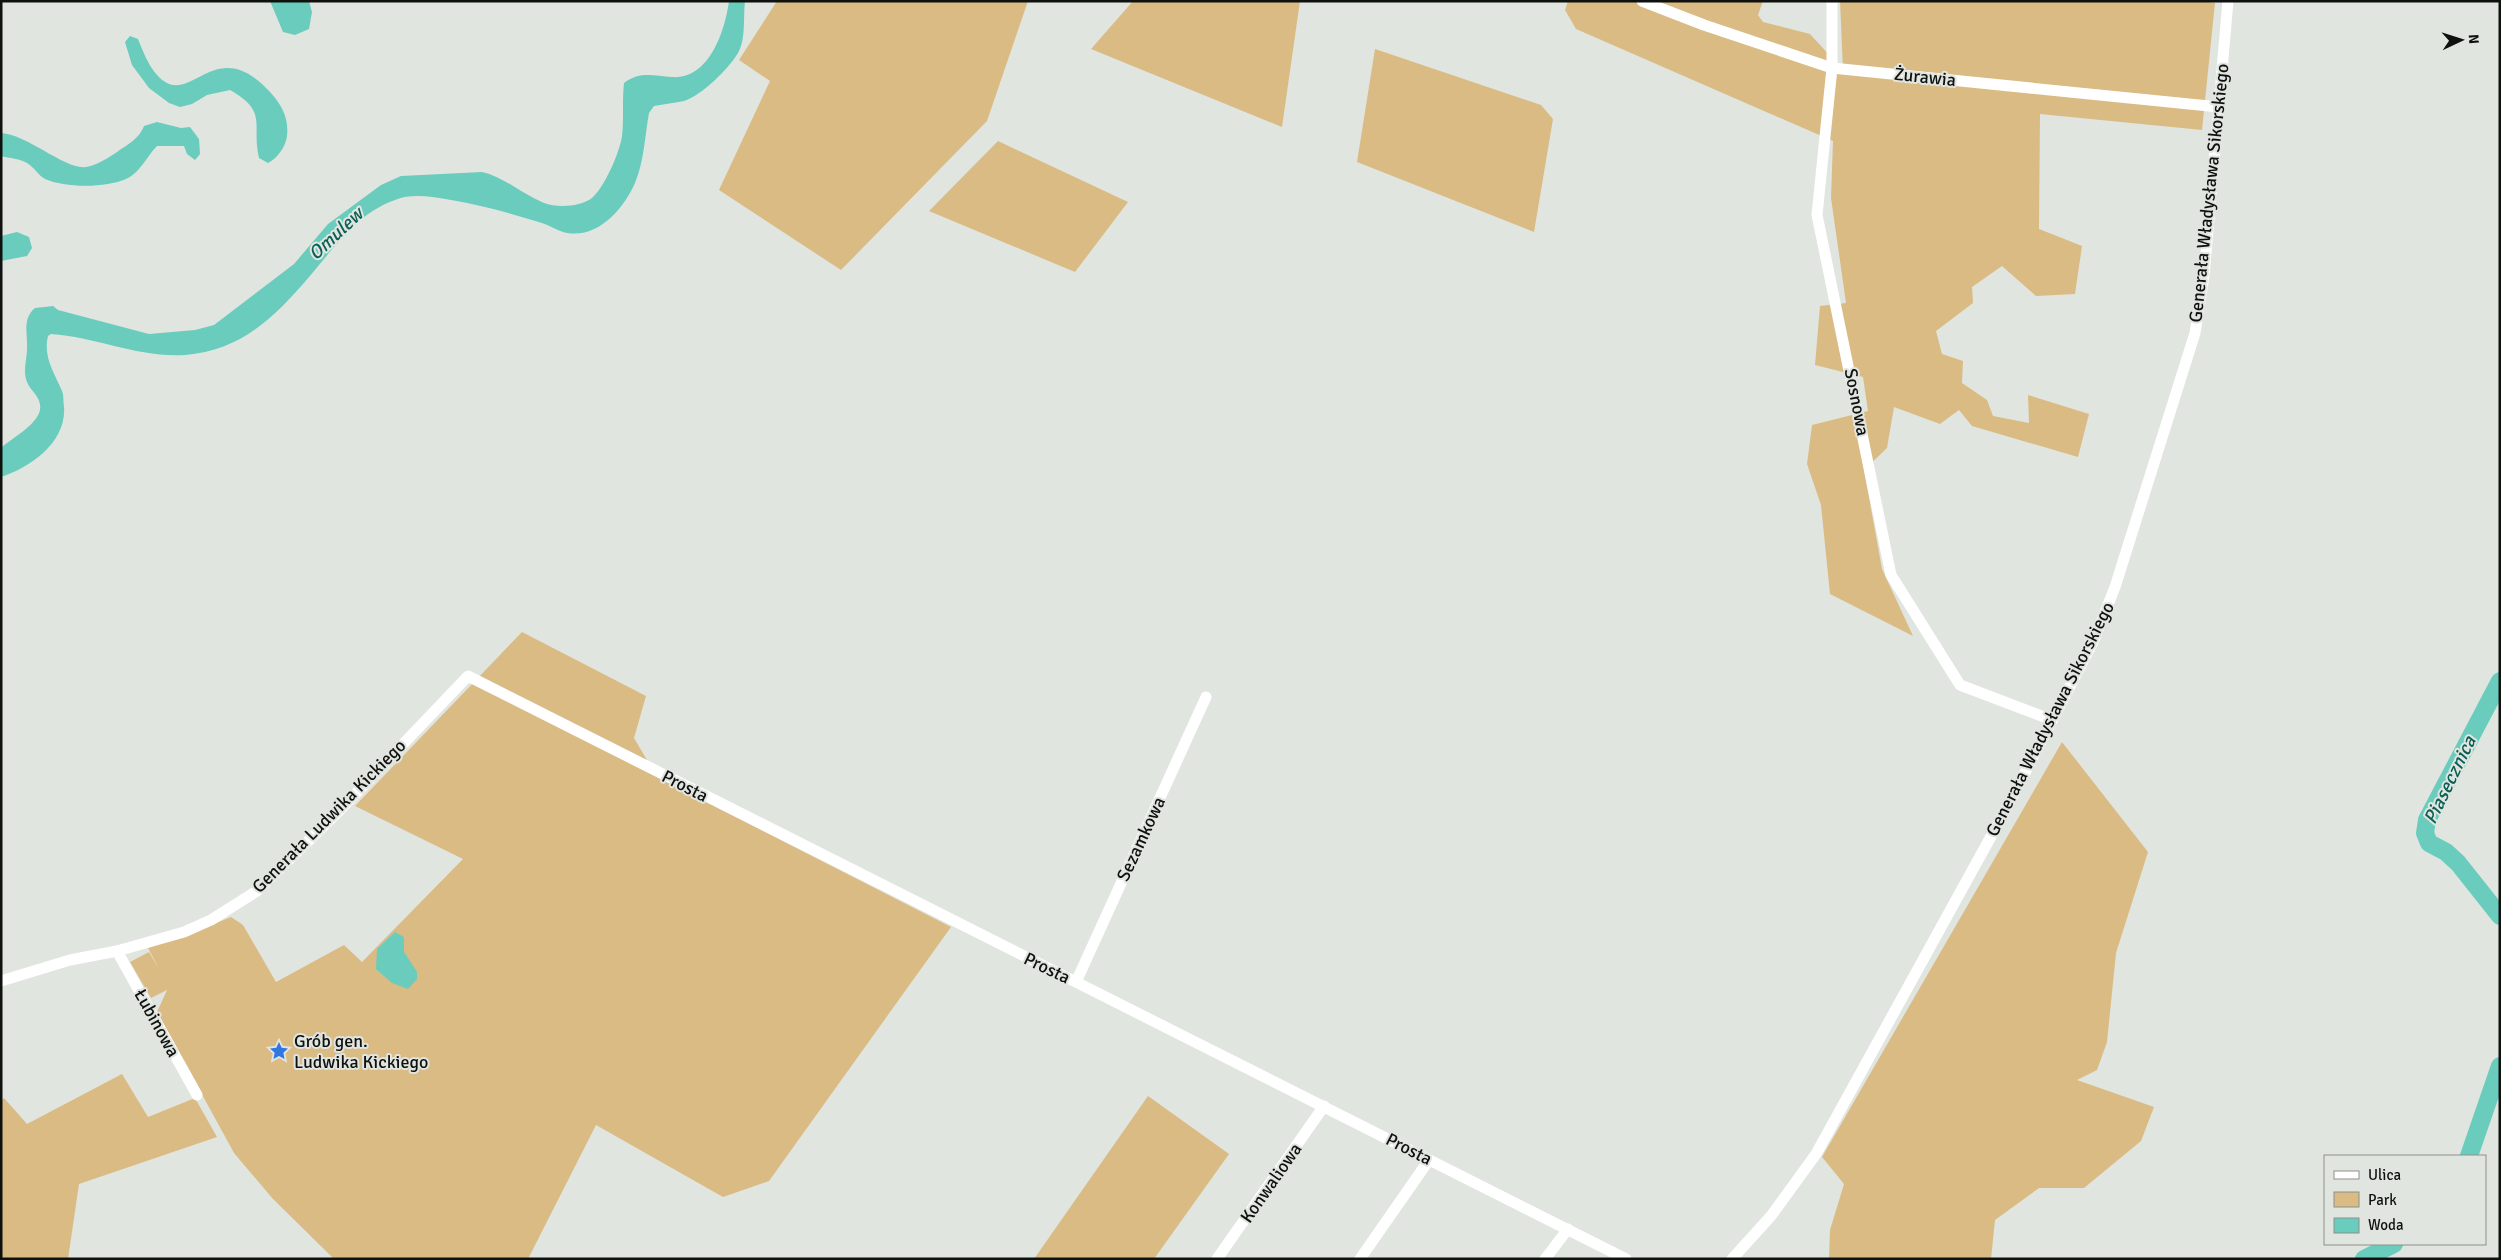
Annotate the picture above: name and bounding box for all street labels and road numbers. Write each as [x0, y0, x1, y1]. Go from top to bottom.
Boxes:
street label: Generała Władysława Sikorskiego [2184, 62, 2234, 324]
street label: Żurawia [1893, 63, 1957, 91]
street label: Sosnowa [1840, 366, 1874, 438]
street label: Generała Władysława Sikorskiego [1981, 598, 2119, 840]
street label: Generała Ludwika Kickiego [248, 735, 410, 897]
street label: Prosta [658, 765, 712, 807]
street label: Sezamkowa [1112, 793, 1170, 885]
street label: Prosta [1020, 947, 1074, 989]
street label: Łubinowa [129, 985, 185, 1061]
street label: Prosta [1382, 1128, 1436, 1170]
street label: Konwaliowa [1235, 1139, 1307, 1227]

